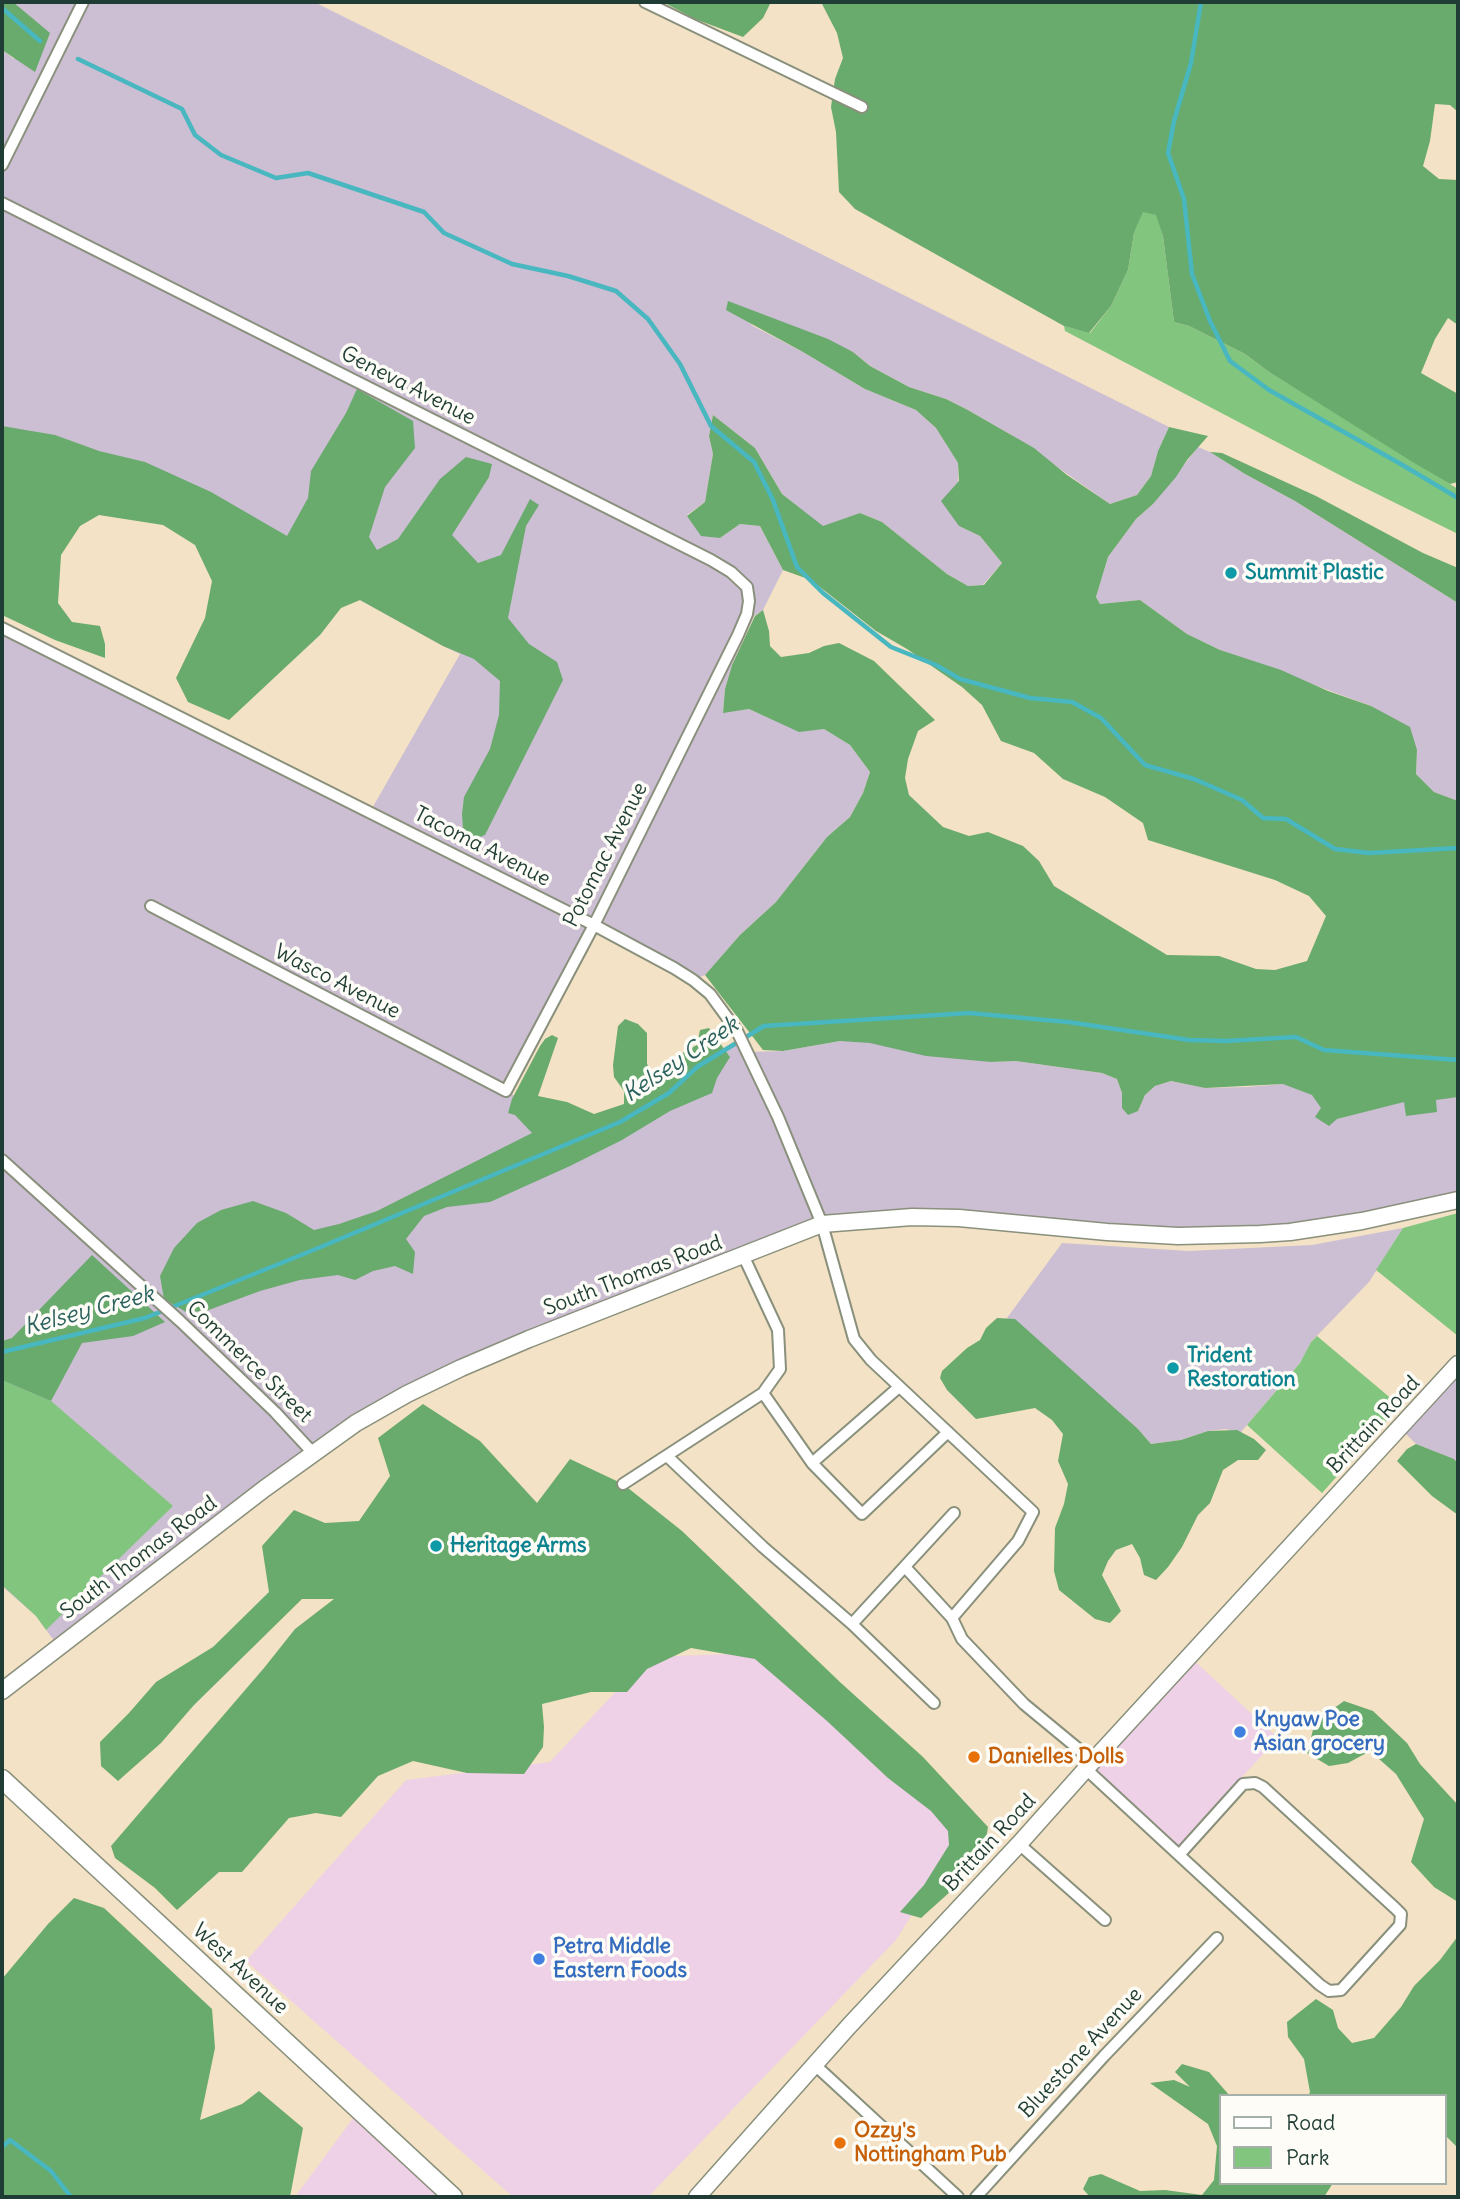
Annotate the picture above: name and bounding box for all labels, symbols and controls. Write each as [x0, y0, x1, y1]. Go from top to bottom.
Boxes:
street label: Geneva Avenue [337, 341, 479, 431]
place label: Summit Plastic [1245, 560, 1384, 586]
marker: Summit Plastic [1223, 565, 1239, 581]
street label: Potomac Avenue [559, 778, 653, 932]
street label: Tacoma Avenue [410, 802, 554, 892]
street label: Wasco Avenue [270, 940, 404, 1024]
water label: Kelsey Creek [618, 1011, 744, 1109]
street label: South Thomas Road [540, 1230, 726, 1322]
water label: Kelsey Creek [21, 1280, 157, 1342]
street label: Commerce Street [181, 1296, 317, 1428]
place label: Trident Restoration [1187, 1343, 1296, 1393]
marker: Trident Restoration [1165, 1360, 1181, 1376]
street label: Brittain Road [1322, 1371, 1426, 1479]
street label: South Thomas Road [56, 1491, 222, 1625]
place label: Heritage Arms [450, 1533, 587, 1559]
marker: Heritage Arms [428, 1538, 444, 1554]
place label: Knyaw Poe Asian grocery [1254, 1707, 1385, 1757]
marker: Knyaw Poe Asian grocery [1232, 1724, 1248, 1740]
place label: Danielles Dolls [988, 1744, 1124, 1770]
marker: Danielles Dolls [966, 1749, 982, 1765]
street label: Brittain Road [938, 1789, 1042, 1897]
street label: West Avenue [187, 1918, 293, 2020]
place label: Petra Middle Eastern Foods [553, 1934, 687, 1984]
marker: Petra Middle Eastern Foods [531, 1951, 547, 1967]
street label: Bluestone Avenue [1014, 1983, 1148, 2123]
legend [1218, 2094, 1446, 2185]
text: Road [1286, 2109, 1335, 2136]
place label: Ozzy's Nottingham Pub [854, 2118, 1007, 2168]
marker: Ozzy's Nottingham Pub [832, 2135, 848, 2151]
text: Park [1286, 2144, 1329, 2171]

